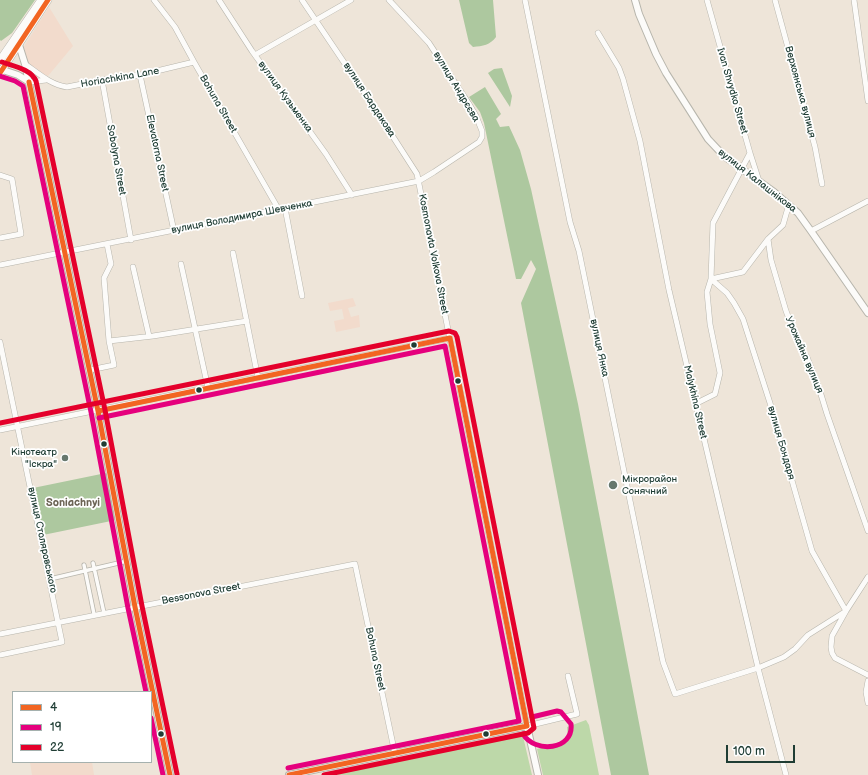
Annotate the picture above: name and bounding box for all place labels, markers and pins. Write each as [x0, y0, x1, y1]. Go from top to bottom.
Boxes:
unlabelled marker [409, 340, 419, 350]
unlabelled marker [453, 376, 463, 386]
unlabelled marker [194, 385, 204, 395]
unlabelled marker [99, 439, 109, 449]
place label: Кінотеатр "Іскра" [11, 446, 57, 470]
marker: Кінотеатр "Іскра" [60, 453, 70, 463]
place label: Мікрорайон Сонячний [622, 473, 677, 496]
marker: Мікрорайон Сонячний [607, 479, 619, 491]
unlabelled marker [156, 729, 166, 739]
unlabelled marker [481, 729, 491, 739]

